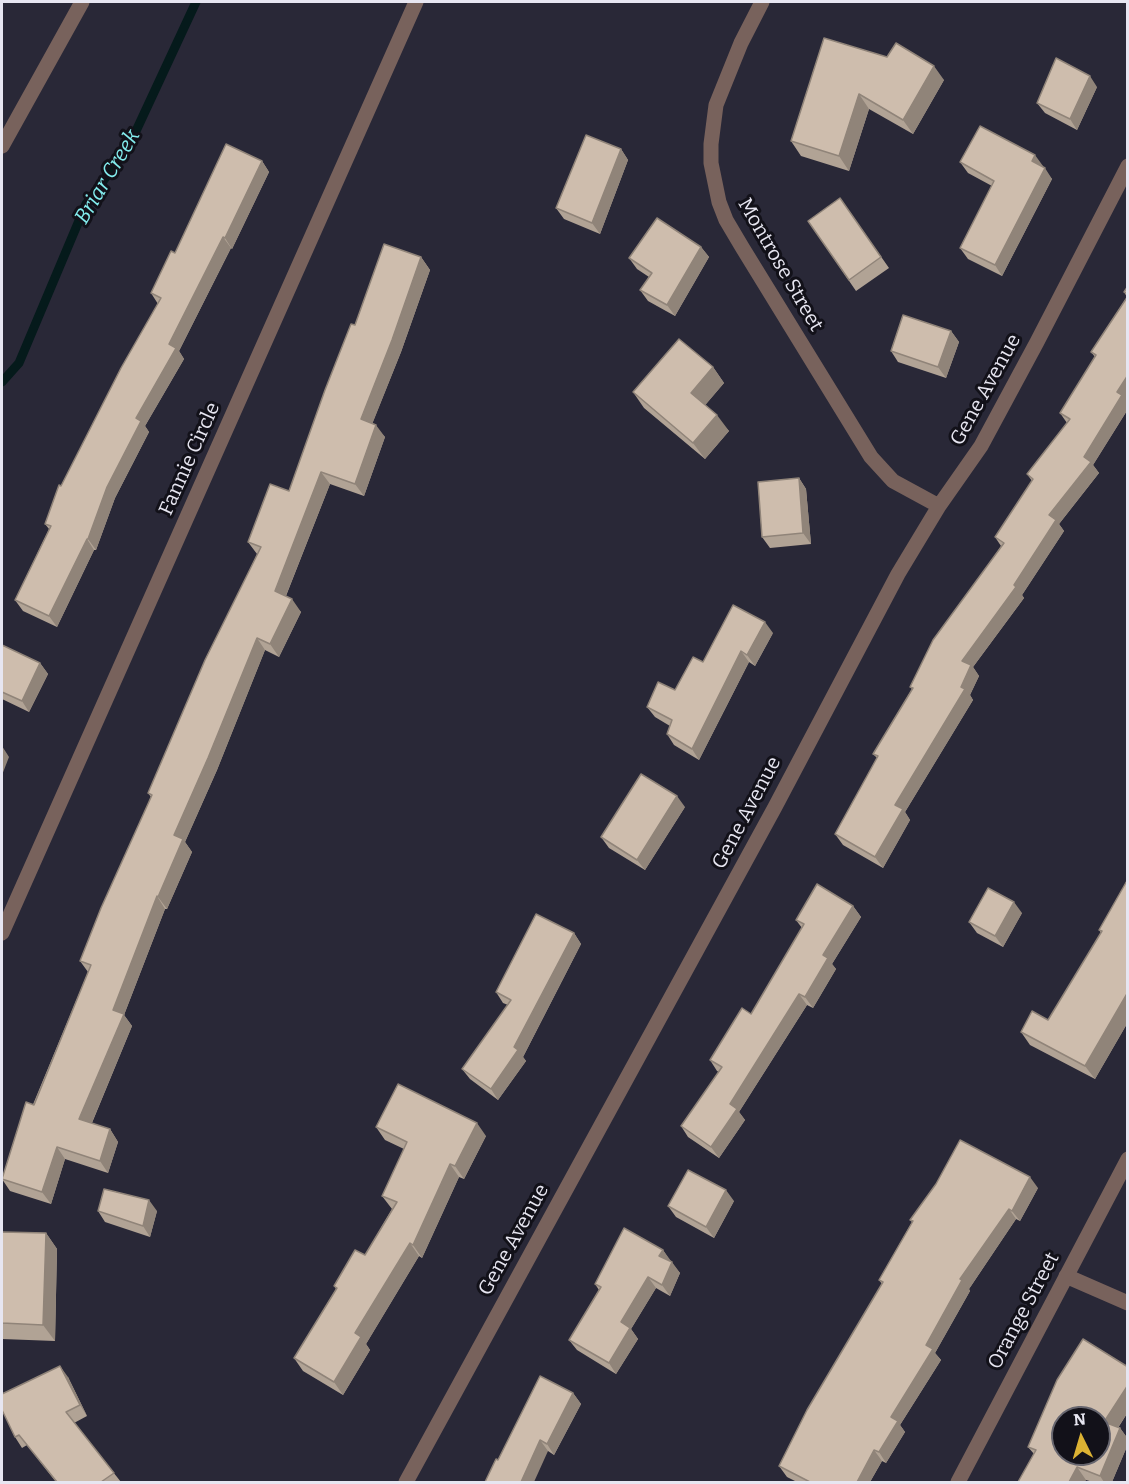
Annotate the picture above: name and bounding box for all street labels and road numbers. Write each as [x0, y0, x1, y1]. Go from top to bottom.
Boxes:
street label: Montrose Street [732, 194, 828, 336]
street label: Gene Avenue [946, 330, 1026, 450]
street label: Fannie Circle [154, 399, 226, 519]
street label: Gene Avenue [707, 753, 787, 873]
street label: Gene Avenue [474, 1180, 554, 1300]
street label: Orange Street [983, 1249, 1065, 1373]

